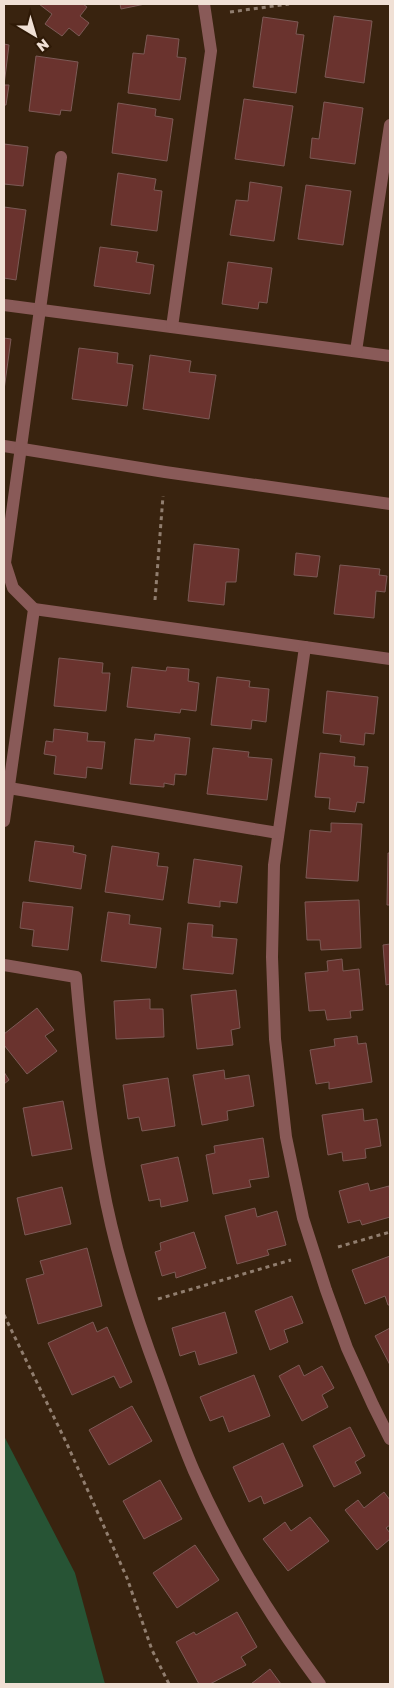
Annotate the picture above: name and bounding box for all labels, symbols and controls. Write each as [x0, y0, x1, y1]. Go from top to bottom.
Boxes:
north arrow [10, 10, 60, 60]
text: N [34, 36, 53, 56]

